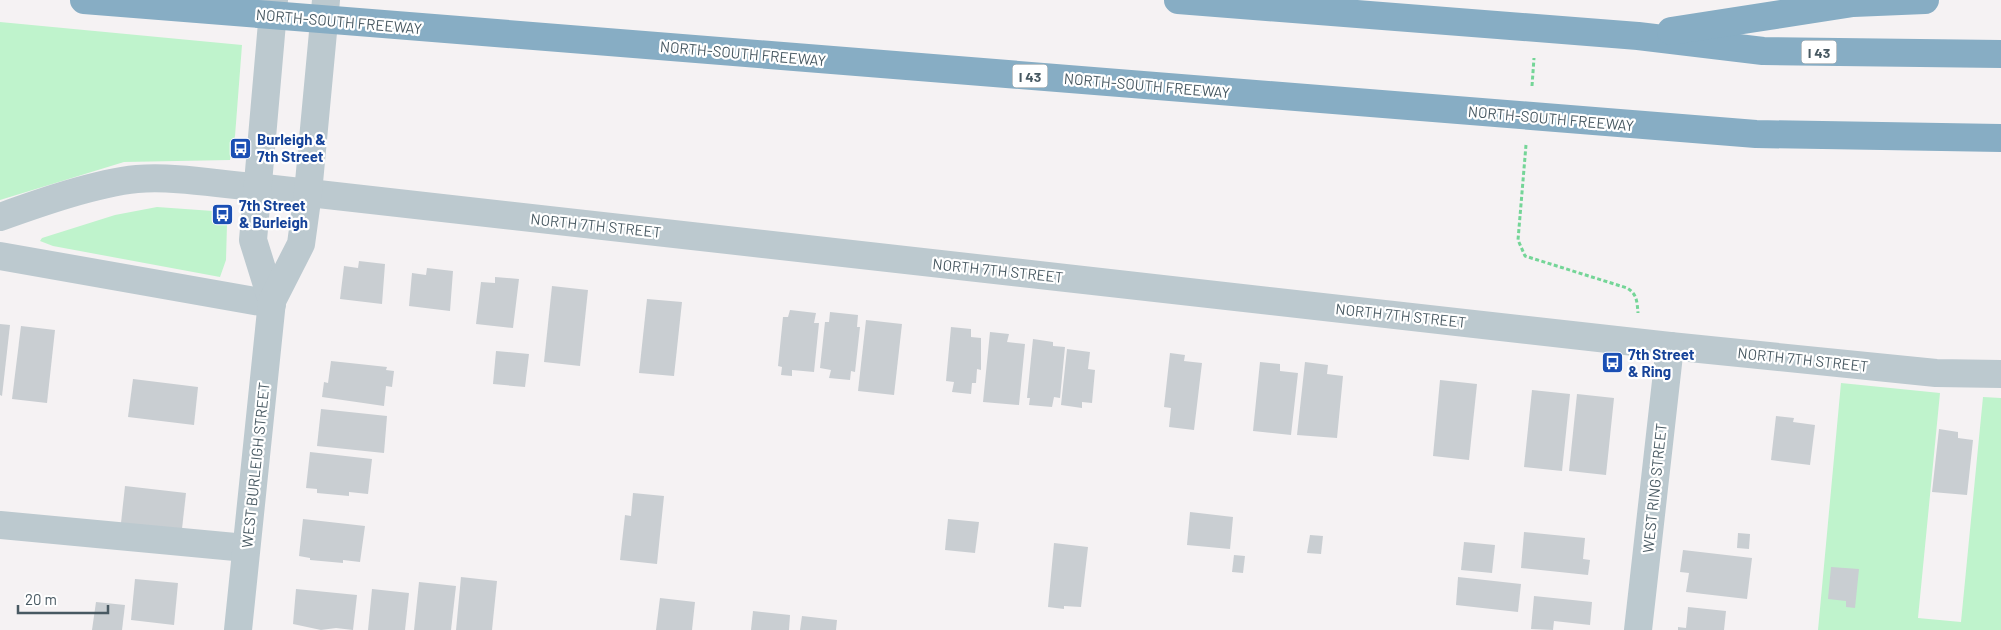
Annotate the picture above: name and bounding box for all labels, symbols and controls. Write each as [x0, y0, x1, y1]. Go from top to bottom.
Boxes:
street label: NORTH-SOUTH FREEWAY [255, 5, 423, 37]
street label: NORTH-SOUTH FREEWAY [659, 37, 827, 69]
road number: I 43 [1802, 41, 1836, 64]
road number: I 43 [1012, 64, 1048, 88]
street label: NORTH-SOUTH FREEWAY [1063, 69, 1231, 101]
street label: NORTH-SOUTH FREEWAY [1467, 102, 1635, 134]
place label: Burleigh & 7th Street [257, 130, 326, 165]
bus stop icon: Burleigh & 7th Street [229, 136, 253, 160]
place label: 7th Street & Burleigh [239, 196, 308, 231]
bus stop icon: 7th Street & Burleigh [211, 202, 235, 226]
street label: NORTH 7TH STREET [530, 209, 662, 241]
street label: NORTH 7TH STREET [932, 254, 1064, 286]
street label: NORTH 7TH STREET [1335, 299, 1467, 331]
street label: NORTH 7TH STREET [1737, 343, 1869, 375]
place label: 7th Street & Ring [1628, 345, 1695, 380]
bus stop icon: 7th Street & Ring [1600, 351, 1624, 375]
street label: WEST BURLEIGH STREET [237, 381, 273, 549]
street label: WEST RING STREET [1638, 422, 1670, 554]
scale bar [18, 582, 108, 614]
text: 20 m [25, 590, 57, 608]

